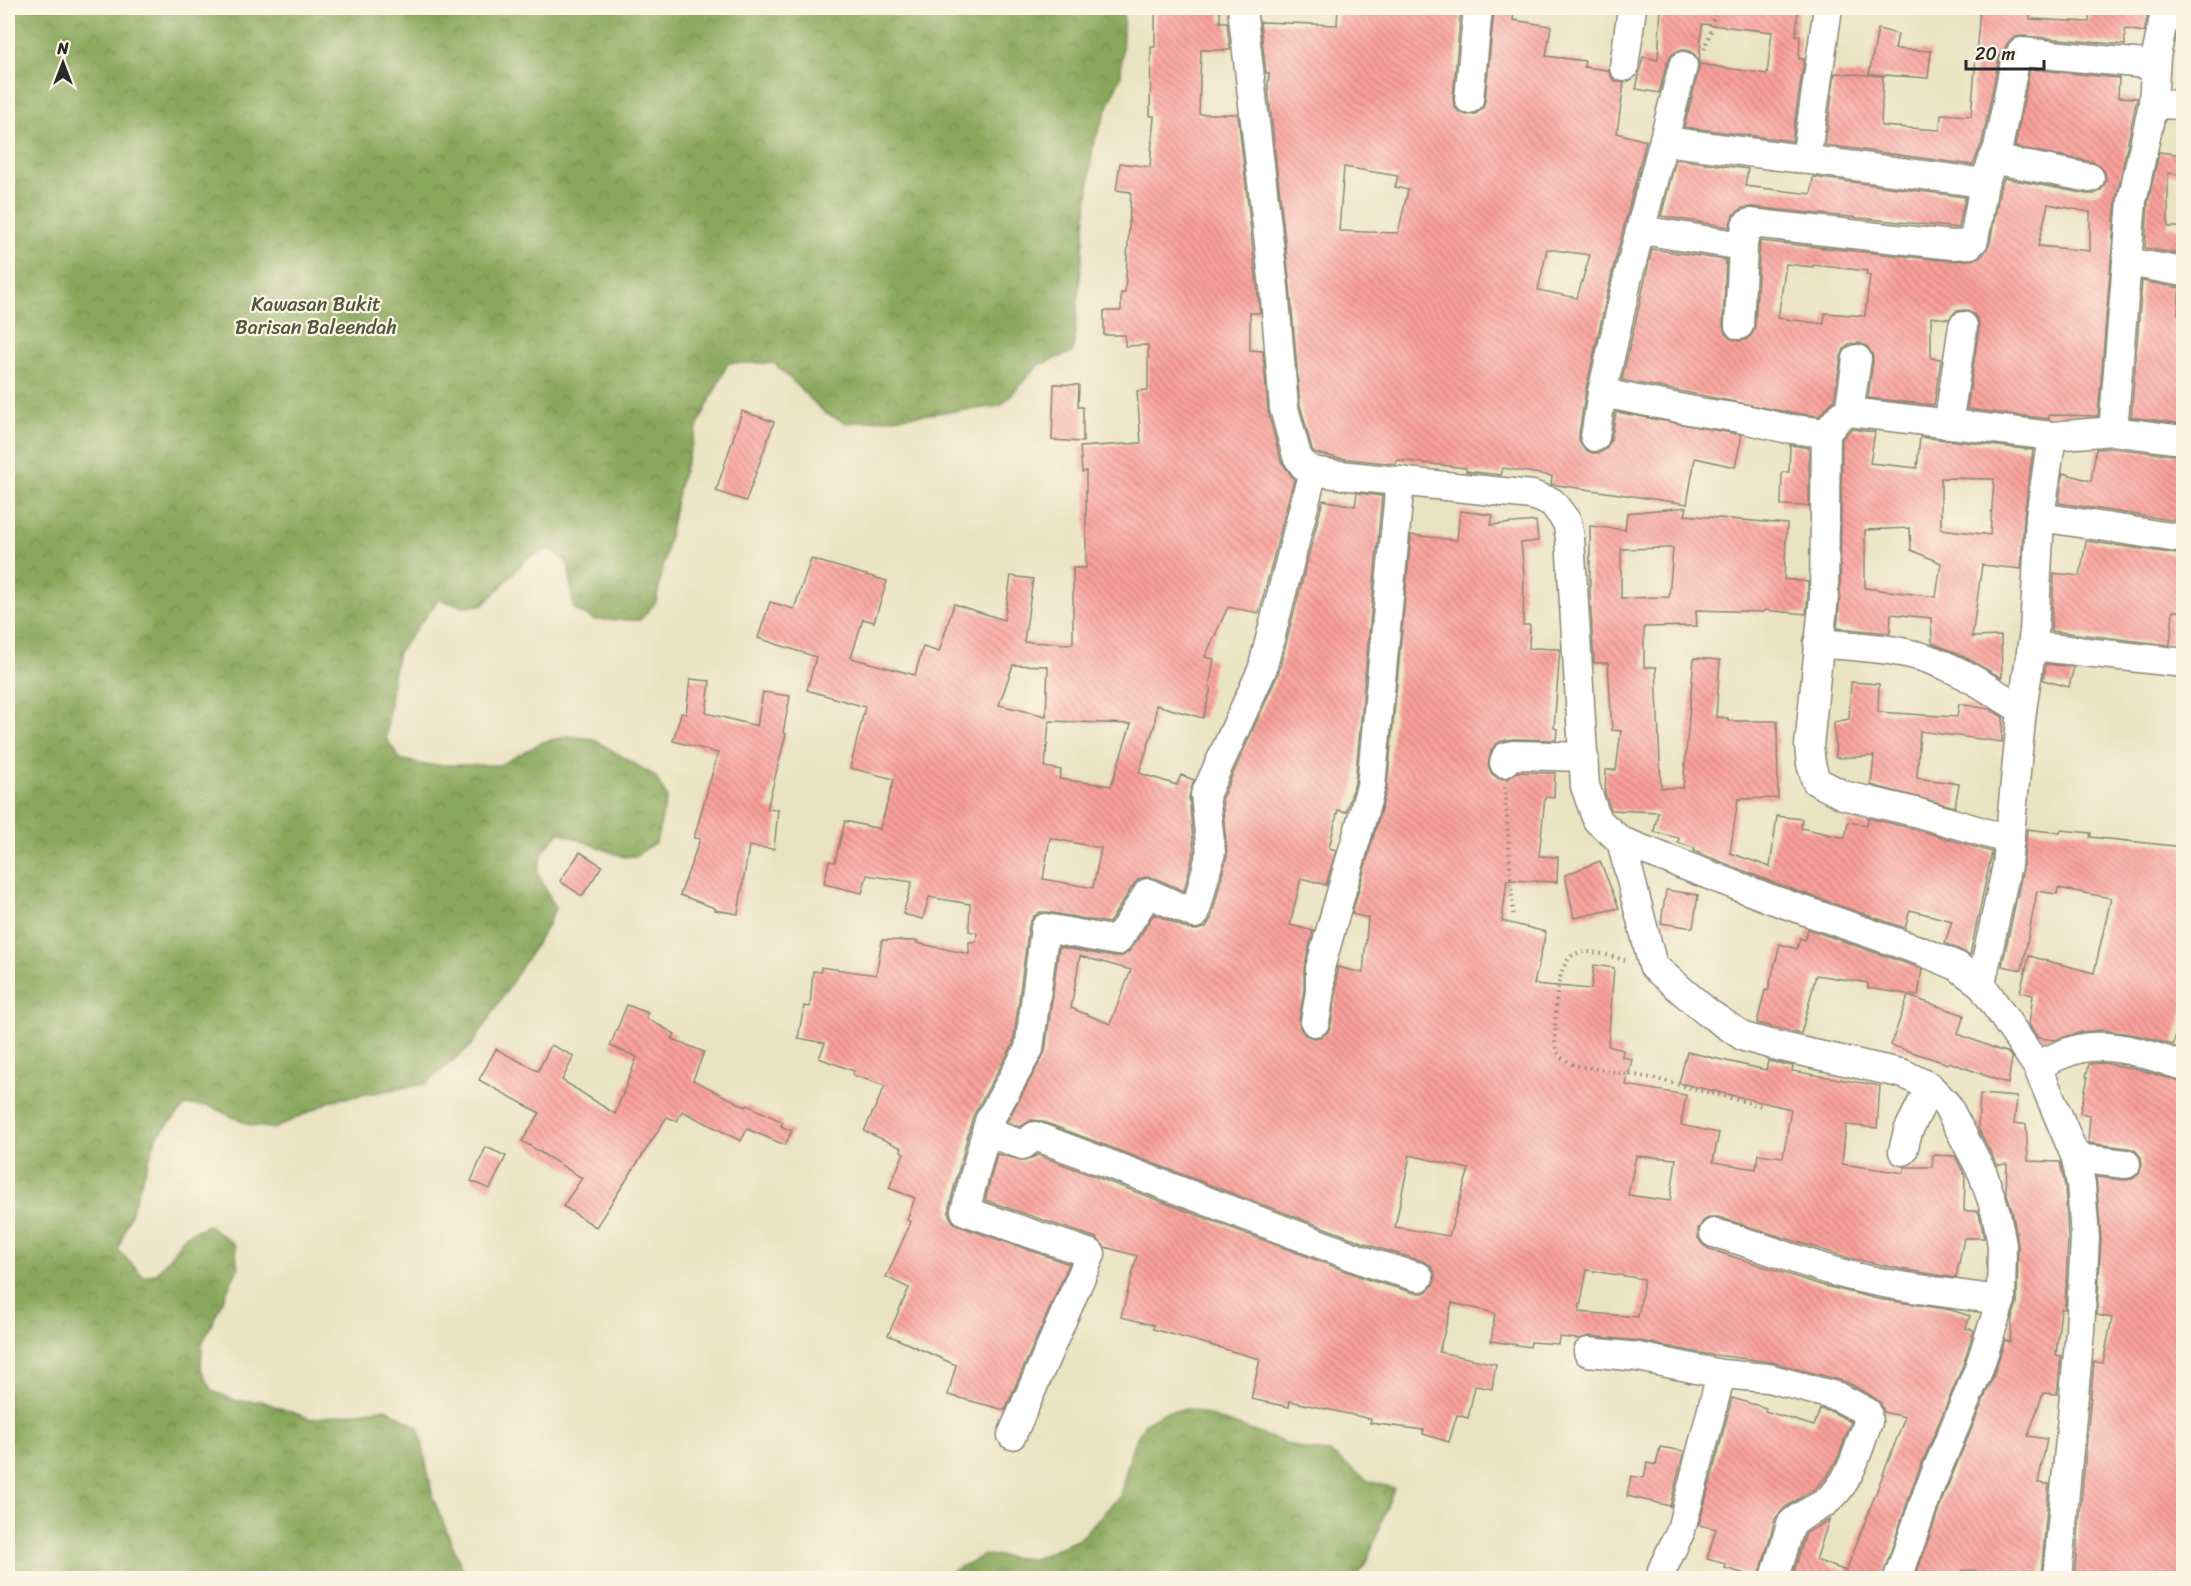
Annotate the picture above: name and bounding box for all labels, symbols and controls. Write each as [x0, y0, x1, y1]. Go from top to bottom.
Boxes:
north arrow [33, 33, 93, 93]
scale bar [1966, 33, 2044, 71]
text: N [56, 34, 69, 63]
text: 20 m [1975, 38, 2015, 70]
park label: Kawasan Bukit Barisan Baleendah [235, 287, 397, 345]

